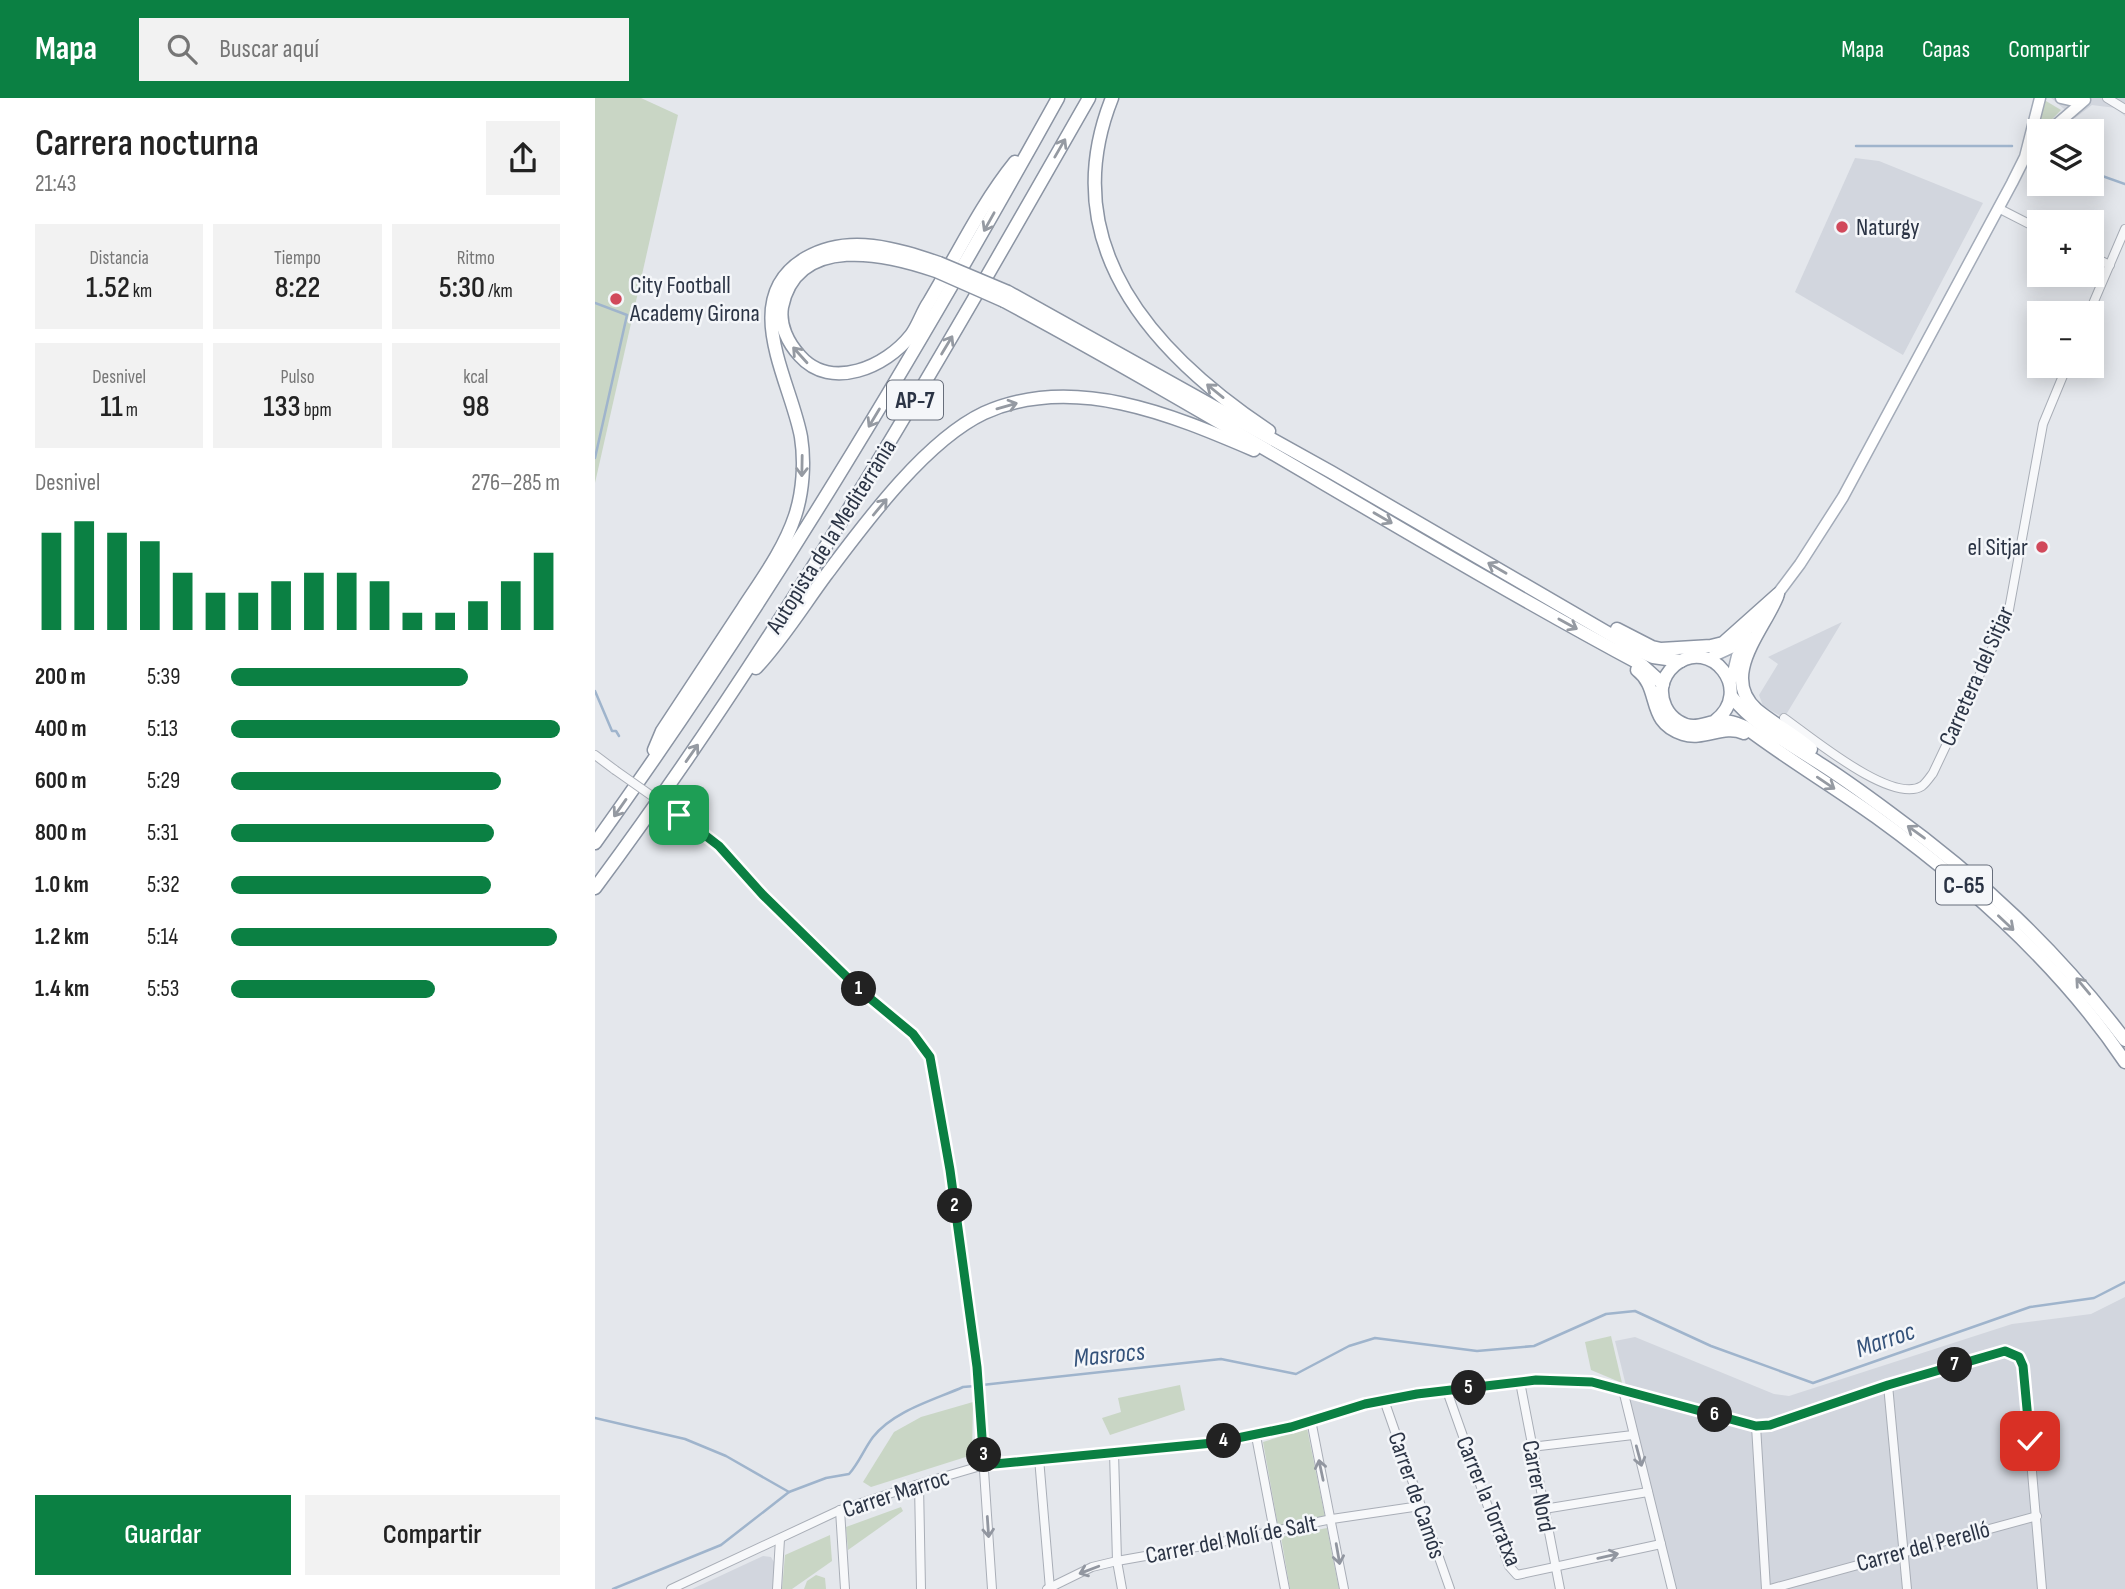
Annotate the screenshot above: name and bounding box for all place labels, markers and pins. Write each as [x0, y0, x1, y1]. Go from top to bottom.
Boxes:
place label: Naturgy [1856, 213, 1920, 242]
marker: Naturgy [1834, 219, 1850, 235]
place label: City Football Academy Girona [629, 271, 760, 328]
marker: City Football Academy Girona [608, 291, 624, 307]
place label: el Sitjar [1968, 533, 2028, 562]
marker: el Sitjar [2034, 539, 2050, 555]
pin [649, 785, 709, 845]
pin: 1 [841, 972, 877, 1006]
pin: 2 [937, 1188, 973, 1224]
pin: 7 [1937, 1348, 1973, 1382]
pin: 5 [1451, 1370, 1487, 1406]
pin: 6 [1697, 1398, 1733, 1432]
pin [2000, 1411, 2060, 1471]
pin: 4 [1207, 1424, 1241, 1458]
pin: 3 [967, 1438, 1001, 1472]

